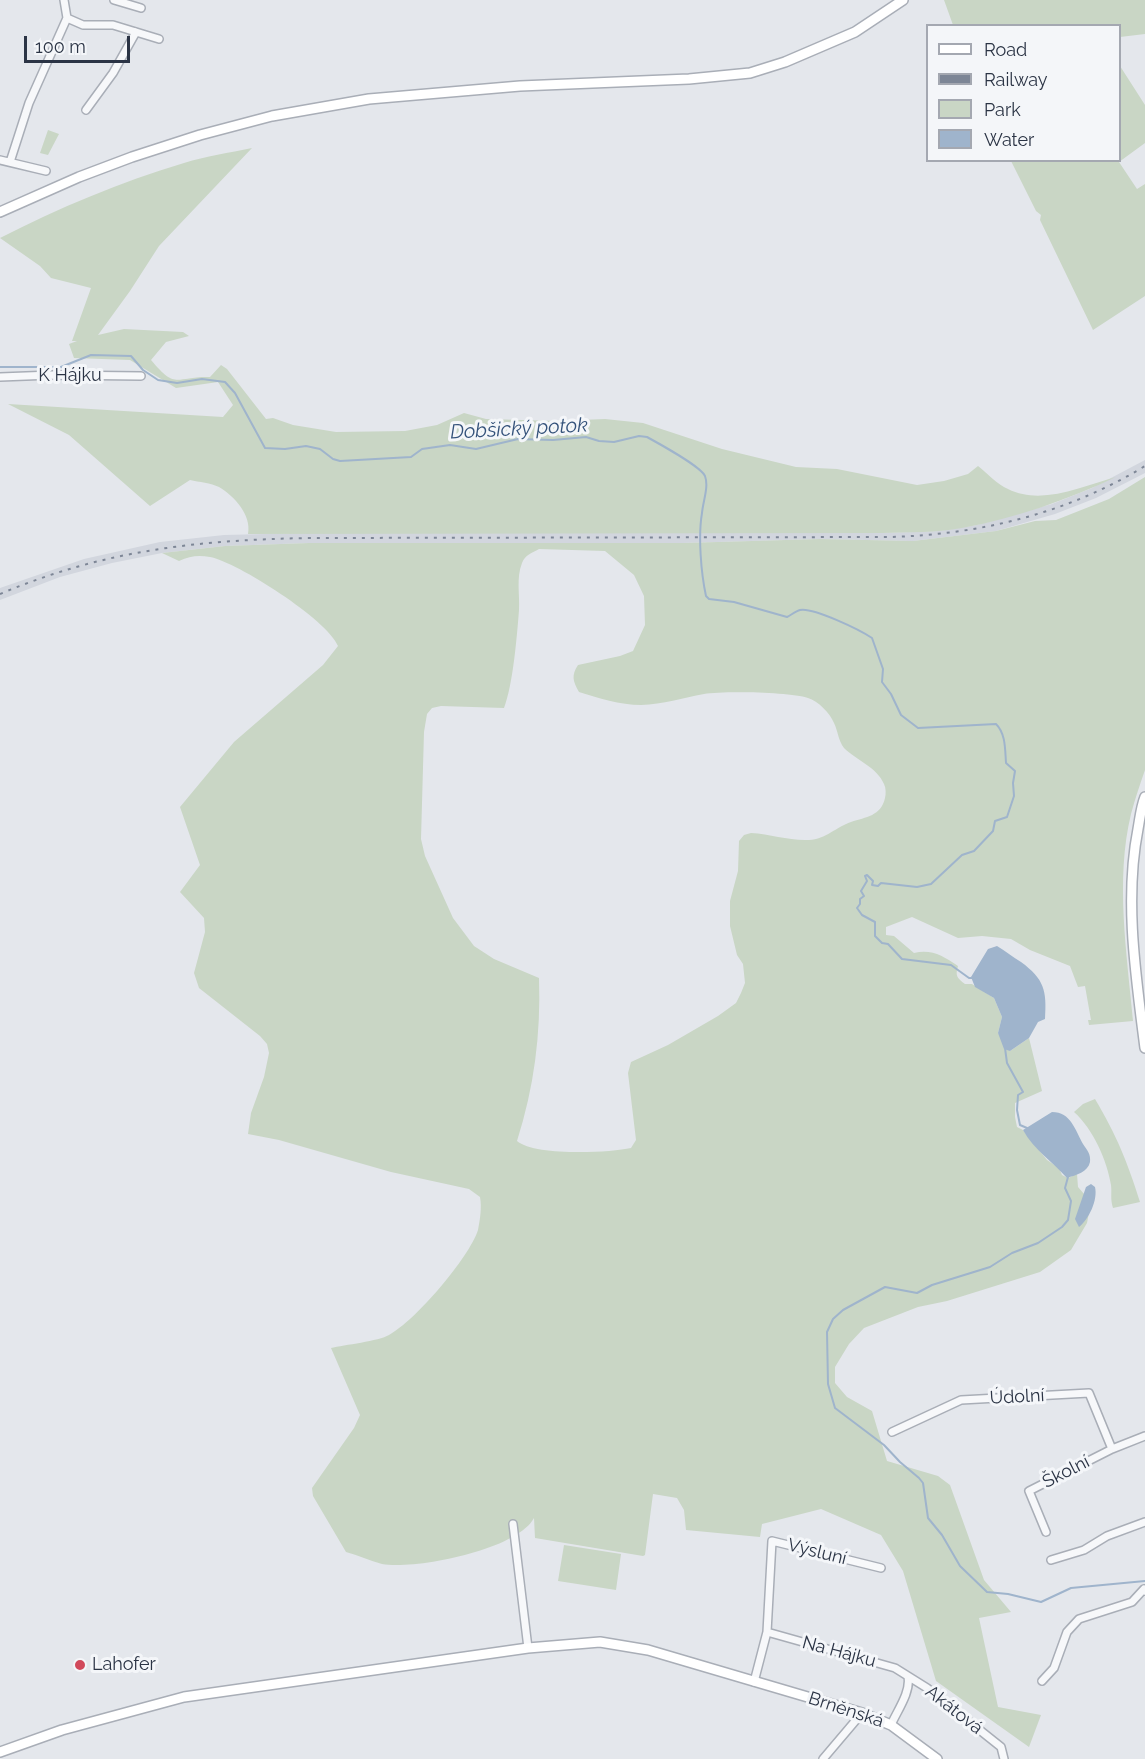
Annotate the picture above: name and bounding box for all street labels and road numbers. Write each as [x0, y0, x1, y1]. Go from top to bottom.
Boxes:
street label: K Hájku [38, 365, 102, 387]
street label: Údolní [989, 1385, 1045, 1409]
street label: Školní [1039, 1451, 1093, 1493]
street label: Výsluní [785, 1534, 849, 1570]
street label: Na Hájku [800, 1632, 878, 1672]
street label: Akátová [921, 1681, 987, 1739]
street label: Brněnská [806, 1688, 886, 1732]

